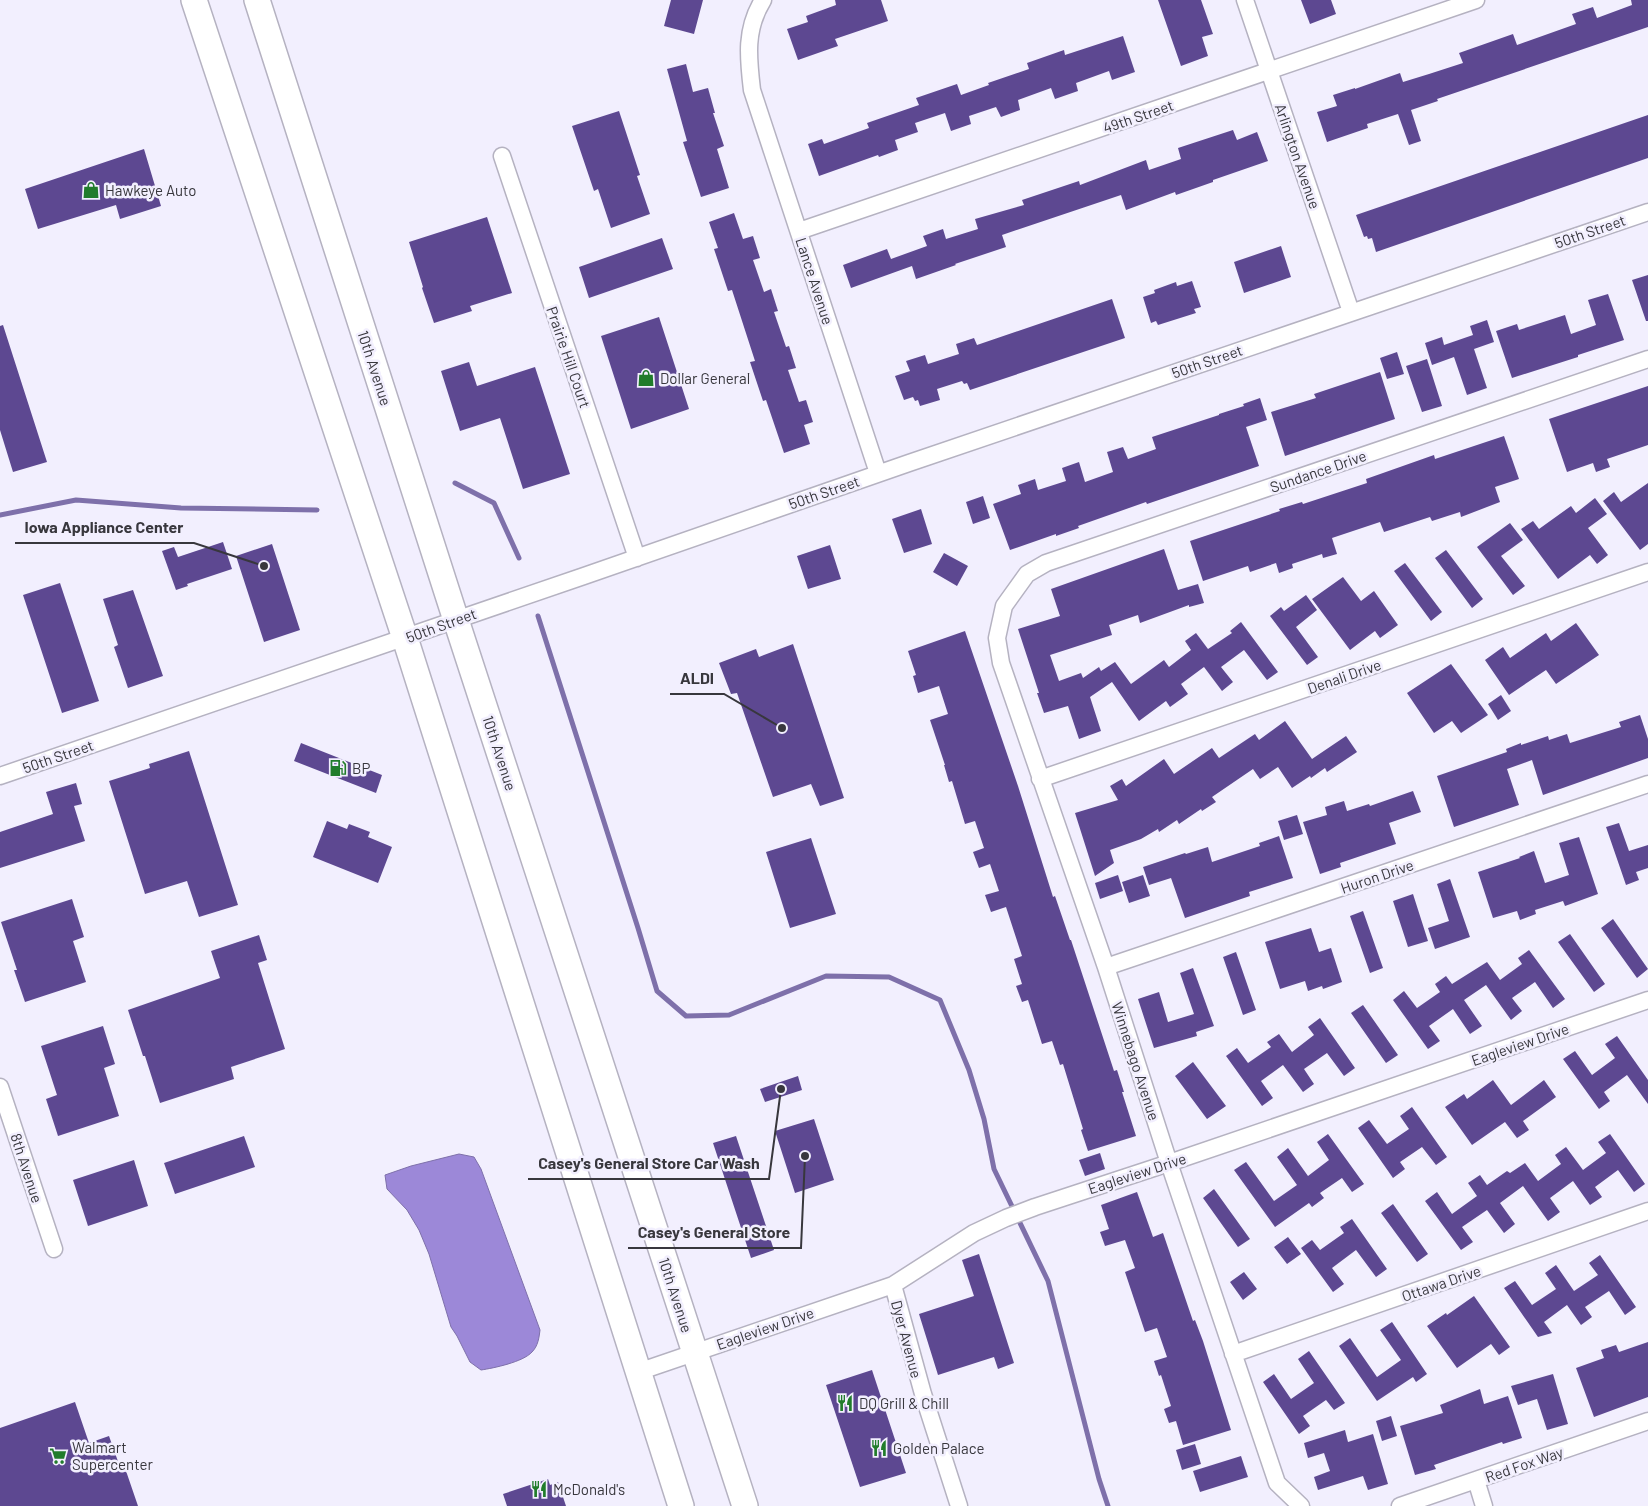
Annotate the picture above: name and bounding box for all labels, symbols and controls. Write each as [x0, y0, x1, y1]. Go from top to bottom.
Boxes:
street label: 49th Street [1100, 96, 1176, 136]
street label: Arlington Avenue [1272, 101, 1324, 211]
shop icon: Hawkeye Auto [81, 180, 101, 200]
place label: Hawkeye Auto [105, 181, 196, 199]
street label: 50th Street [1552, 210, 1628, 252]
street label: Lance Avenue [792, 235, 838, 327]
street label: Prairie Hill Court [543, 304, 595, 410]
street label: 10th Avenue [354, 328, 396, 408]
street label: 50th Street [1169, 340, 1245, 382]
shop icon: Dollar General [636, 368, 656, 388]
place label: Dollar General [660, 369, 750, 387]
street label: Sundance Drive [1267, 446, 1369, 496]
street label: 50th Street [786, 471, 862, 513]
callout: Iowa Appliance Center [15, 512, 194, 543]
text: Iowa Appliance Center [25, 517, 183, 536]
street label: 50th Street [403, 604, 479, 646]
street label: Denali Drive [1305, 655, 1383, 697]
callout: ALDI [670, 663, 724, 694]
text: ALDI [680, 668, 714, 687]
street label: 10th Avenue [479, 713, 521, 793]
street label: 50th Street [20, 735, 96, 777]
fuel station icon: BP [328, 758, 348, 778]
place label: BP [352, 759, 370, 777]
street label: Huron Drive [1338, 855, 1416, 897]
street label: Winnebago Avenue [1108, 999, 1164, 1123]
street label: Eagleview Drive [1469, 1019, 1571, 1069]
street label: 8th Avenue [7, 1131, 47, 1205]
callout: Casey's General Store Car Wash [528, 1148, 769, 1179]
street label: Eagleview Drive [1086, 1149, 1188, 1197]
text: Casey's General Store Car Wash [538, 1153, 760, 1172]
callout: Casey's General Store [628, 1217, 801, 1248]
text: Casey's General Store [638, 1222, 791, 1241]
street label: 10th Avenue [655, 1255, 697, 1335]
street label: Ottawa Drive [1399, 1261, 1483, 1305]
street label: Dyer Avenue [888, 1298, 926, 1380]
street label: Eagleview Drive [714, 1303, 816, 1353]
restaurant icon: DQ Grill & Chill [835, 1393, 855, 1413]
place label: DQ Grill & Chill [859, 1394, 949, 1412]
place label: Walmart Supercenter [72, 1438, 153, 1473]
restaurant icon: Golden Palace [869, 1438, 889, 1458]
place label: Golden Palace [893, 1439, 984, 1457]
street label: Red Fox Way [1483, 1442, 1565, 1486]
supermarket icon: Walmart Supercenter [48, 1446, 68, 1466]
restaurant icon: McDonald's [529, 1479, 549, 1499]
place label: McDonald's [553, 1480, 625, 1498]

